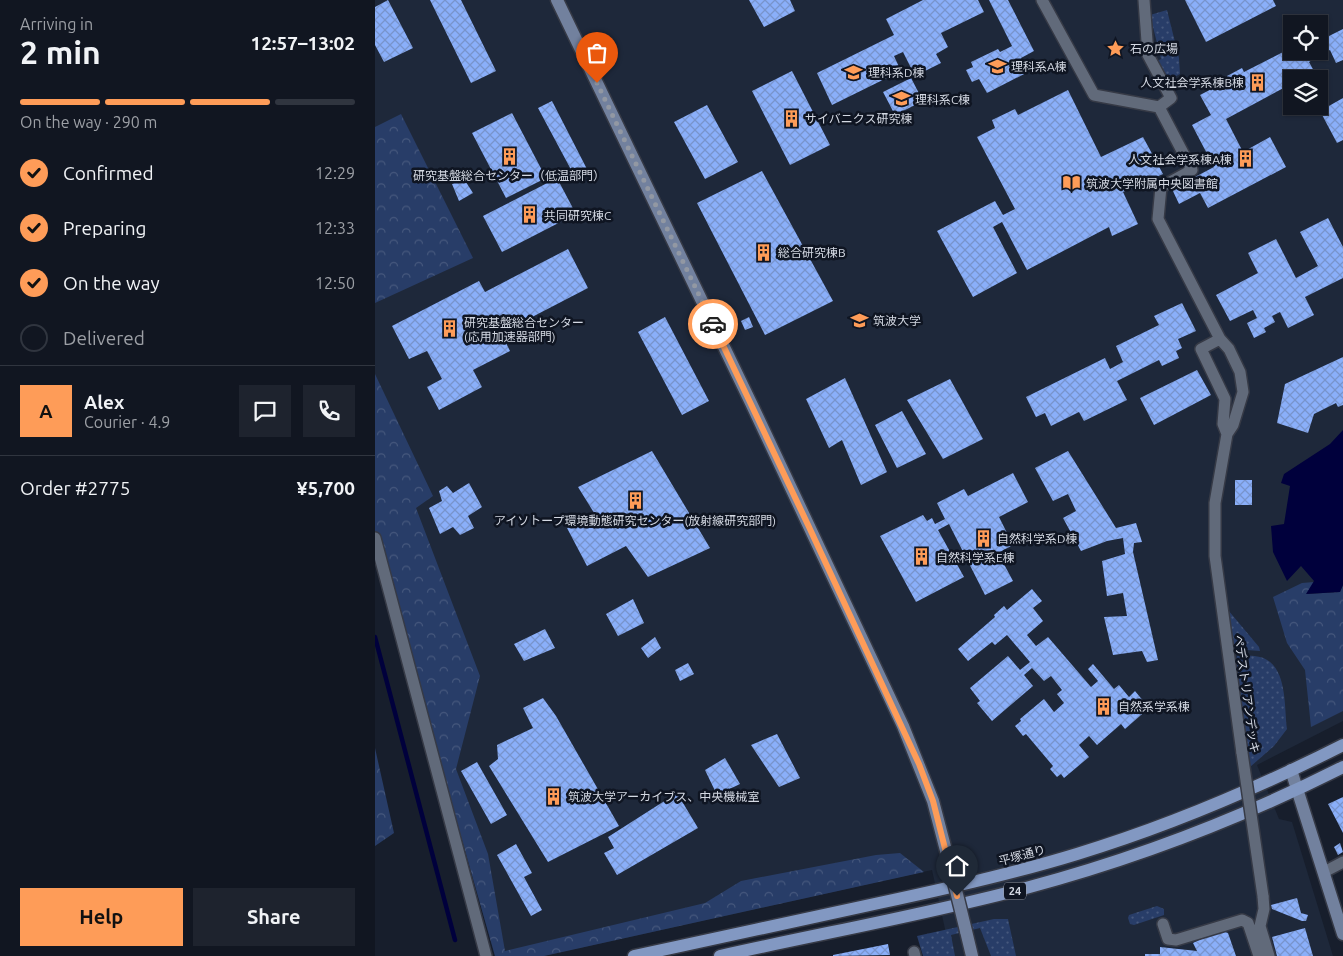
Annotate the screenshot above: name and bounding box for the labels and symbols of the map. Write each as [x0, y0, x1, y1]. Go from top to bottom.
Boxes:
pin [576, 32, 618, 83]
place icon: 石の広場 [1106, 38, 1126, 58]
place label: 石の広場 [1130, 42, 1178, 55]
school or university icon: 理科系A棟 [987, 56, 1007, 76]
place label: 理科系A棟 [1011, 60, 1067, 73]
school or university icon: 理科系D棟 [844, 62, 864, 82]
place label: 理科系D棟 [868, 66, 924, 79]
building icon: 人文社会学系棟B棟 [1248, 72, 1268, 92]
place label: 人文社会学系棟B棟 [1140, 76, 1244, 89]
school or university icon: 理科系C棟 [891, 89, 911, 109]
place label: 理科系C棟 [915, 93, 970, 106]
building icon: サイバニクス研究棟 [781, 108, 801, 128]
place label: サイバニクス研究棟 [805, 112, 912, 125]
building icon: 研究基盤総合センター（低温部門） [499, 146, 519, 166]
building icon: 人文社会学系棟A棟 [1236, 149, 1256, 169]
place label: 人文社会学系棟A棟 [1128, 153, 1232, 166]
place label: 研究基盤総合センター（低温部門） [413, 169, 605, 182]
library icon: 筑波大学附属中央図書館 [1062, 173, 1082, 193]
place label: 筑波大学附属中央図書館 [1086, 177, 1218, 190]
building icon: 共同研究棟C [520, 205, 540, 225]
place label: 共同研究棟C [544, 209, 612, 222]
building icon: 総合研究棟B [754, 242, 774, 262]
place label: 総合研究棟B [778, 246, 846, 259]
courier [688, 299, 738, 349]
school or university icon: 筑波大学 [849, 310, 869, 330]
place label: 筑波大学 [873, 314, 921, 327]
place label: 研究基盤総合センター (応用加速器部門) [464, 316, 584, 344]
building icon: 研究基盤総合センター (応用加速器部門) [440, 319, 460, 339]
building icon: アイソトープ環境動態研究センター(放射線研究部門) [625, 491, 645, 511]
place label: アイソトープ環境動態研究センター(放射線研究部門) [494, 514, 776, 528]
building icon: 自然科学系D棟 [973, 528, 993, 548]
place label: 自然科学系D棟 [997, 532, 1077, 545]
building icon: 自然科学系E棟 [912, 547, 932, 567]
place label: 自然科学系E棟 [936, 551, 1015, 564]
street label: ペデストリアンデッキ [1232, 634, 1262, 754]
building icon: 自然系学系棟 [1094, 696, 1114, 716]
place label: 自然系学系棟 [1118, 700, 1190, 713]
building icon: 筑波大学アーカイブス、中央機械室 [544, 786, 564, 806]
place label: 筑波大学アーカイブス、中央機械室 [568, 790, 759, 803]
street label: 平塚通り [997, 843, 1047, 867]
pin [936, 845, 978, 896]
road number: 24 [1004, 882, 1026, 899]

